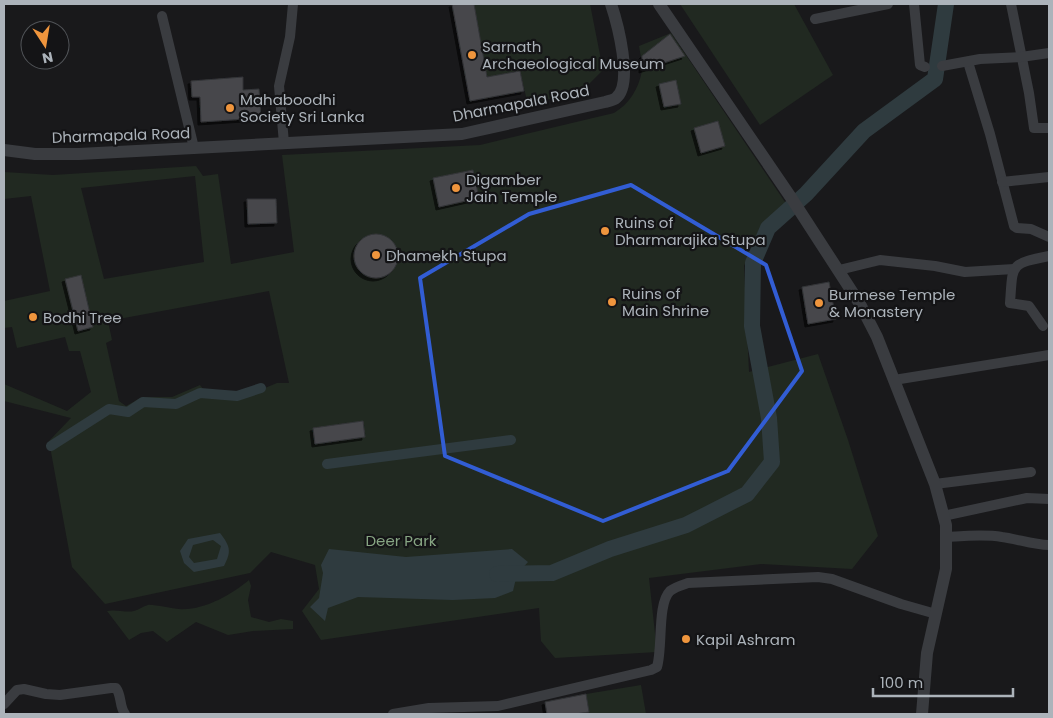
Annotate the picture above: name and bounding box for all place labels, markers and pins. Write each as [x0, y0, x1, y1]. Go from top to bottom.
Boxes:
place label: Sarnath Archaeological Museum [482, 36, 664, 74]
marker: Sarnath Archaeological Museum [466, 49, 478, 61]
place label: Mahaboodhi Society Sri Lanka [240, 89, 365, 127]
marker: Mahaboodhi Society Sri Lanka [224, 102, 236, 114]
place label: Digamber Jain Temple [466, 169, 557, 207]
marker: Digamber Jain Temple [450, 182, 462, 194]
place label: Ruins of Dharmarajika Stupa [615, 212, 766, 250]
marker: Ruins of Dharmarajika Stupa [599, 225, 611, 237]
place label: Dhamekh Stupa [386, 245, 507, 266]
marker: Dhamekh Stupa [370, 249, 382, 261]
place label: Ruins of Main Shrine [622, 283, 709, 321]
place label: Burmese Temple & Monastery [829, 284, 955, 322]
marker: Ruins of Main Shrine [606, 296, 618, 308]
marker: Burmese Temple & Monastery [813, 297, 825, 309]
place label: Bodhi Tree [43, 307, 122, 328]
marker: Bodhi Tree [27, 311, 39, 323]
place label: Kapil Ashram [696, 629, 795, 650]
marker: Kapil Ashram [680, 633, 692, 645]

